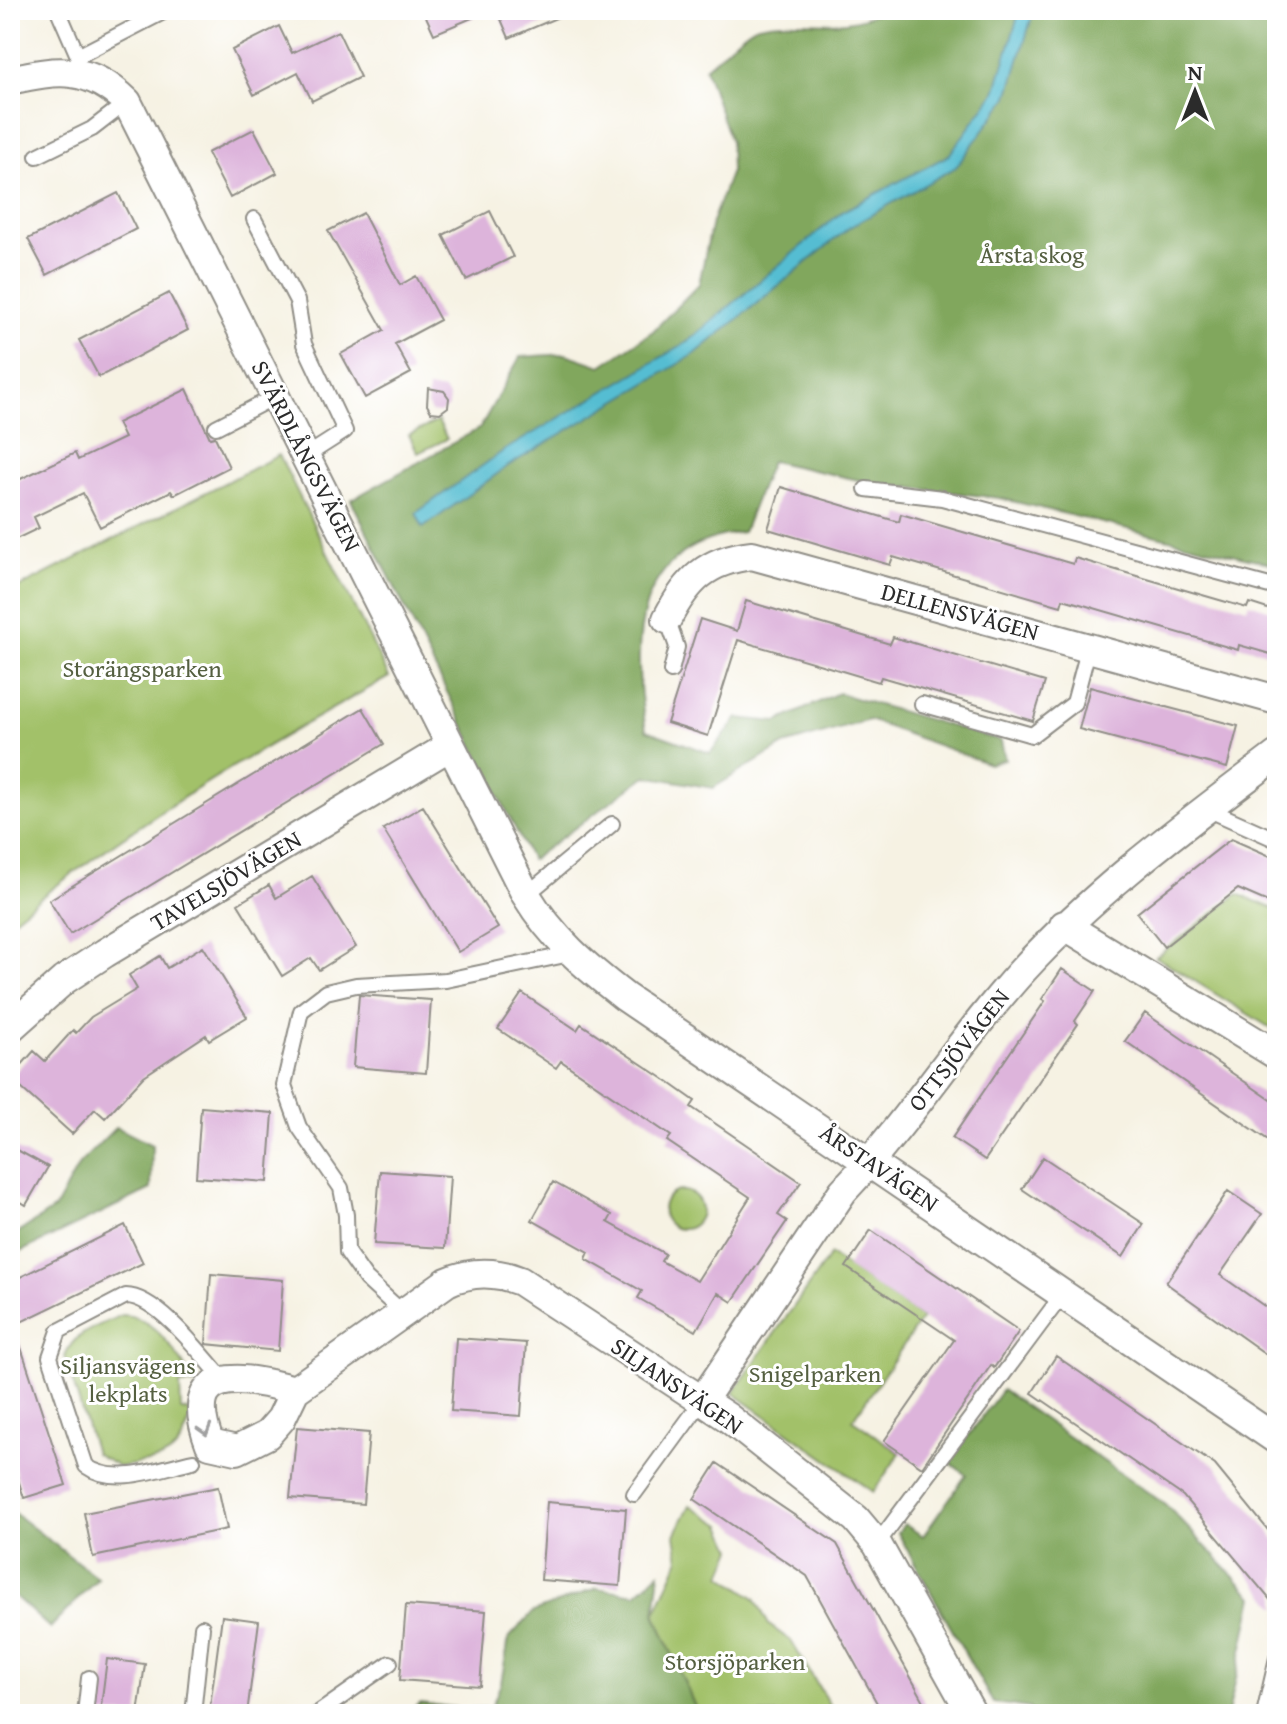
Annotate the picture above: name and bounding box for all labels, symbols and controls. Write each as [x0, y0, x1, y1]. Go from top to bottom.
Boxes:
north arrow [1155, 52, 1235, 132]
text: N [1188, 56, 1203, 88]
park label: Årsta skog [980, 237, 1084, 272]
street label: SVÄRDLÅNGSVÄGEN [243, 354, 370, 558]
street label: DELLENSVÄGEN [877, 574, 1043, 649]
park label: Storängsparken [62, 651, 222, 686]
street label: TAVELSJÖVÄGEN [144, 822, 308, 939]
street label: OTTSJÖVÄGEN [899, 981, 1018, 1119]
street label: ÅRSTAVÄGEN [813, 1115, 946, 1221]
street label: SILJANSVÄGEN [604, 1328, 751, 1443]
park label: Siljansvägens lekplats [60, 1348, 196, 1411]
park label: Snigelparken [749, 1356, 882, 1391]
one-way arrow [196, 1423, 212, 1437]
park label: Storsjöparken [664, 1644, 806, 1679]

